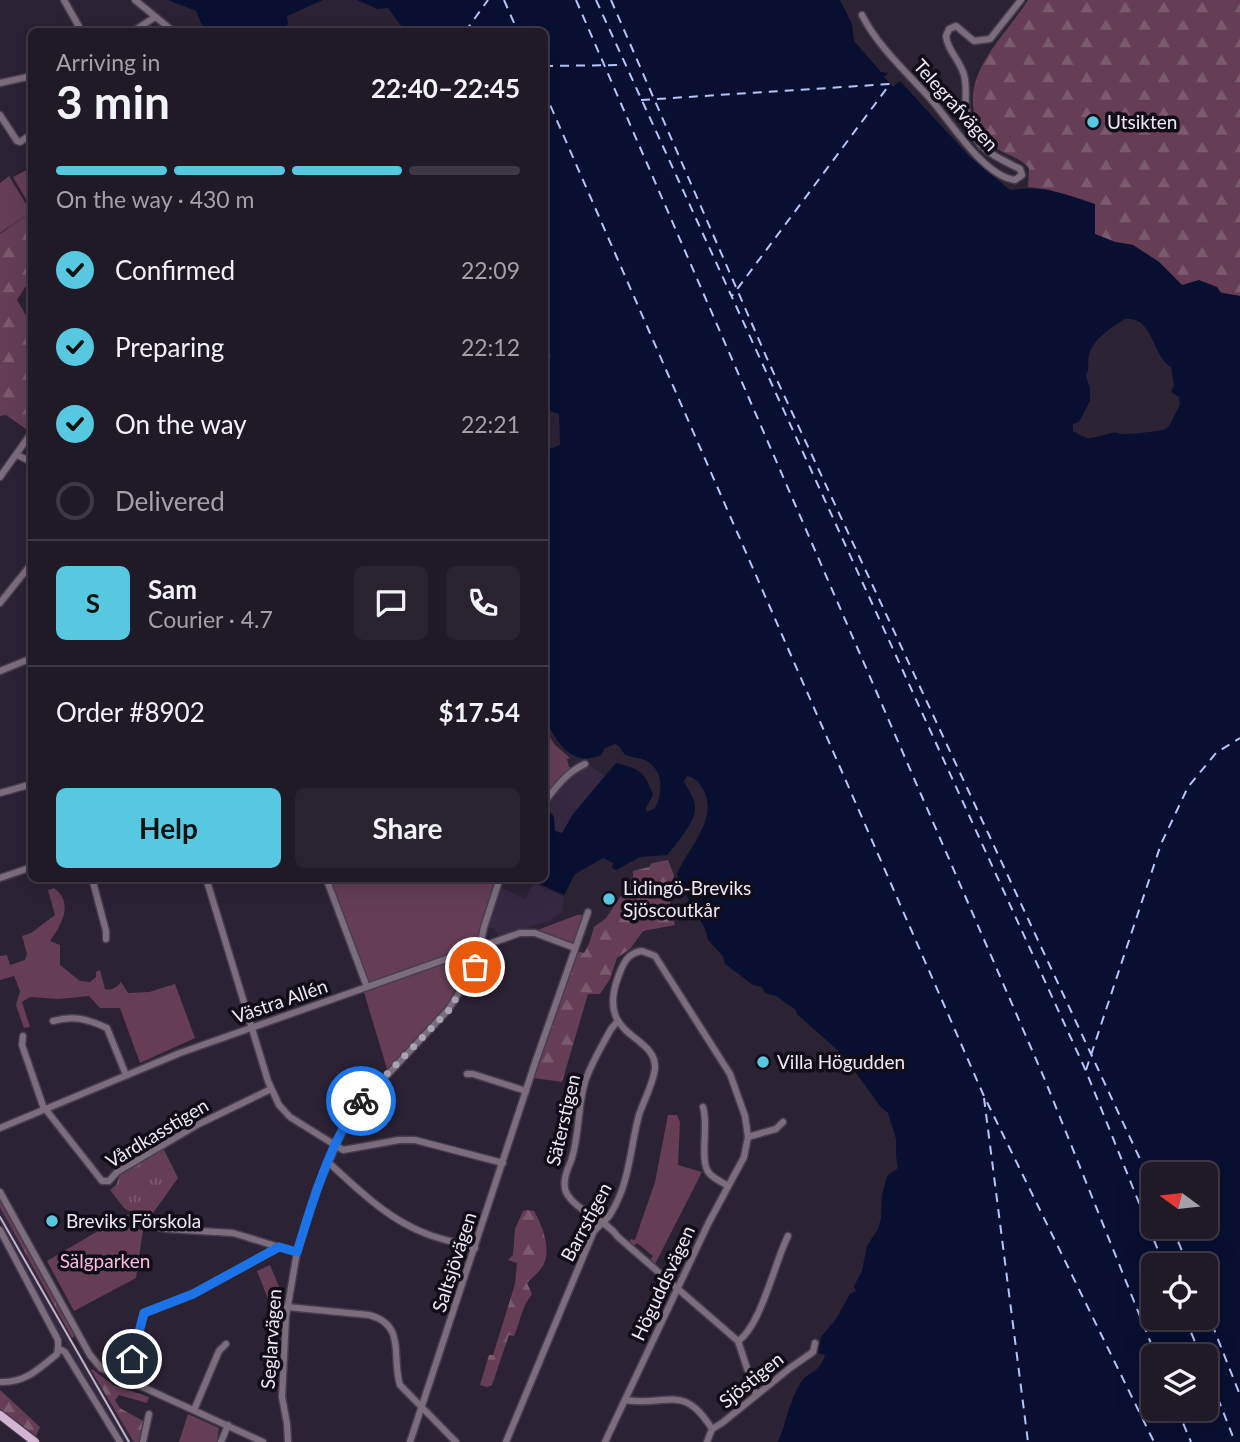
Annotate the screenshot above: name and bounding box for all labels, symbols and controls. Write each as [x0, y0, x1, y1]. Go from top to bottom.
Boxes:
text: Arriving in [56, 48, 160, 76]
street label: Telegrafvägen [909, 54, 1004, 155]
text: 22:40–22:45 [371, 72, 520, 104]
text: 3 min [56, 74, 170, 129]
place label: Utsikten [1107, 110, 1177, 133]
marker: Utsikten [1085, 114, 1101, 130]
text: On the way · 430 m [56, 185, 255, 213]
icon: check [56, 251, 94, 289]
text: Confirmed [115, 254, 235, 286]
text: 22:09 [461, 256, 520, 284]
icon: check [56, 328, 94, 366]
text: Preparing [115, 331, 224, 363]
text: 22:12 [461, 333, 520, 361]
icon: check [56, 405, 94, 443]
text: On the way [115, 408, 247, 440]
text: 22:21 [461, 410, 520, 438]
text: Delivered [115, 485, 225, 517]
button: chat [354, 566, 428, 640]
button: phone [446, 566, 520, 640]
text: Sam [148, 573, 197, 605]
text: S [86, 587, 100, 619]
text: Courier · 4.7 [148, 605, 273, 633]
text: Order #8902 [56, 696, 205, 728]
text: $17.54 [438, 696, 520, 728]
button: Help [56, 788, 281, 868]
button: Share [295, 788, 520, 868]
place label: Lidingö-Breviks Sjöscoutkår [623, 876, 751, 921]
marker: Lidingö-Breviks Sjöscoutkår [601, 891, 617, 907]
pin [445, 937, 505, 997]
icon: bag [456, 948, 494, 986]
street label: Västra Allén [229, 974, 330, 1028]
place label: Villa Högudden [777, 1050, 905, 1073]
marker: Villa Högudden [755, 1054, 771, 1070]
courier [326, 1066, 396, 1136]
street label: Säterstigen [541, 1072, 584, 1168]
icon: bike [342, 1082, 380, 1120]
street label: Vårdkasstigen [101, 1093, 212, 1172]
north arrow [1141, 1162, 1218, 1239]
map controls [1141, 1162, 1218, 1421]
street label: Barrstigen [555, 1179, 616, 1265]
place label: Breviks Förskola [66, 1209, 201, 1232]
street label: Saltsjövägen [427, 1209, 480, 1315]
marker: Breviks Förskola [44, 1213, 60, 1229]
street label: Höguddsvägen [626, 1222, 699, 1344]
park label: Sälgparken [60, 1249, 150, 1272]
button: locate [1141, 1253, 1218, 1330]
street label: Seglarvägen [256, 1288, 285, 1390]
pin [102, 1329, 162, 1389]
icon: home [113, 1340, 151, 1378]
button: layers [1141, 1344, 1218, 1421]
street label: Sjöstigen [714, 1347, 787, 1412]

